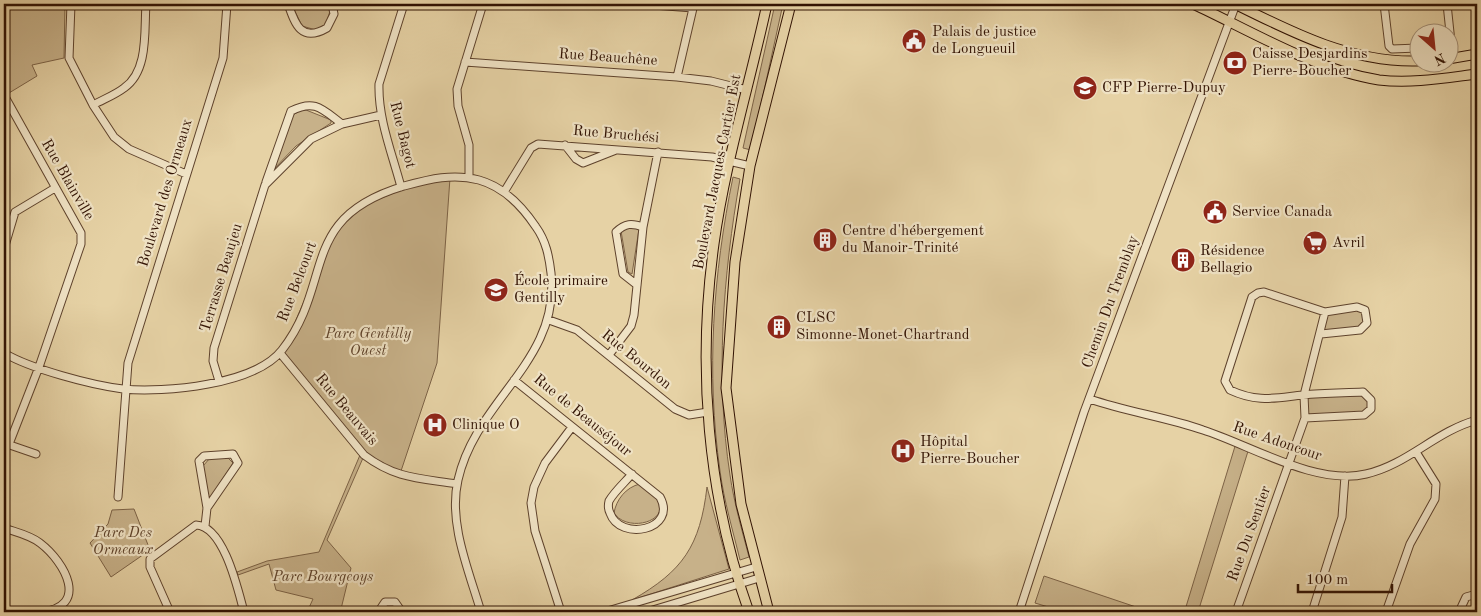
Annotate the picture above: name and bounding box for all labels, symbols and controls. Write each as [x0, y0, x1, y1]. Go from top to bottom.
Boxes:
north arrow [1408, 22, 1458, 72]
place label: Palais de justice de Longueuil [932, 25, 1036, 57]
public building icon: Palais de justice de Longueuil [901, 28, 927, 54]
street label: Rue Beauchêne [558, 47, 658, 69]
place label: Caisse Desjardins Pierre-Boucher [1252, 47, 1368, 79]
bank icon: Caisse Desjardins Pierre-Boucher [1222, 50, 1248, 76]
text: N [1431, 50, 1447, 67]
street label: Boulevard Jacques-Cartier Est [692, 73, 744, 271]
school or university icon: CFP Pierre-Dupuy [1072, 75, 1098, 101]
place label: CFP Pierre-Dupuy [1102, 81, 1226, 96]
street label: Rue Bagot [386, 100, 418, 170]
street label: Boulevard des Ormeaux [136, 117, 196, 269]
street label: Rue Bruchési [572, 124, 660, 146]
street label: Rue Blainville [38, 137, 96, 223]
public building icon: Service Canada [1202, 199, 1228, 225]
place label: Service Canada [1232, 205, 1333, 220]
street label: Terrasse Beaujeu [198, 222, 246, 334]
place label: Centre d'hébergement du Manoir-Trinité [842, 224, 984, 256]
building icon: Centre d'hébergement du Manoir-Trinité [812, 227, 838, 253]
supermarket icon: Avril [1302, 230, 1328, 256]
street label: Chemin Du Tremblay [1080, 234, 1142, 370]
place label: Avril [1332, 236, 1365, 251]
street label: Rue Belcourt [276, 240, 320, 324]
place label: Résidence Bellagio [1200, 244, 1265, 276]
building icon: Résidence Bellagio [1170, 247, 1196, 273]
place label: École primaire Gentilly [514, 271, 608, 306]
school or university icon: École primaire Gentilly [483, 277, 509, 303]
place label: CLSC Simonne-Monet-Chartrand [796, 311, 970, 343]
building icon: CLSC Simonne-Monet-Chartrand [766, 314, 792, 340]
park label: Parc Gentilly Ouest [324, 327, 411, 359]
street label: Rue Bourdon [598, 327, 674, 393]
street label: Rue Beauvais [312, 371, 380, 449]
street label: Rue de Beauséjour [530, 372, 634, 460]
hospital icon: Clinique O [422, 412, 448, 438]
place label: Clinique O [452, 418, 519, 433]
street label: Rue Adoncour [1231, 420, 1323, 464]
place label: Hôpital Pierre-Boucher [920, 435, 1019, 467]
hospital icon: Hôpital Pierre-Boucher [890, 438, 916, 464]
street label: Rue Du Sentier [1226, 484, 1274, 584]
park label: Parc Des Ormeaux [93, 526, 154, 558]
scale bar [1298, 561, 1392, 593]
park label: Parc Bourgeoys [272, 570, 373, 585]
text: 100 m [1306, 573, 1348, 588]

